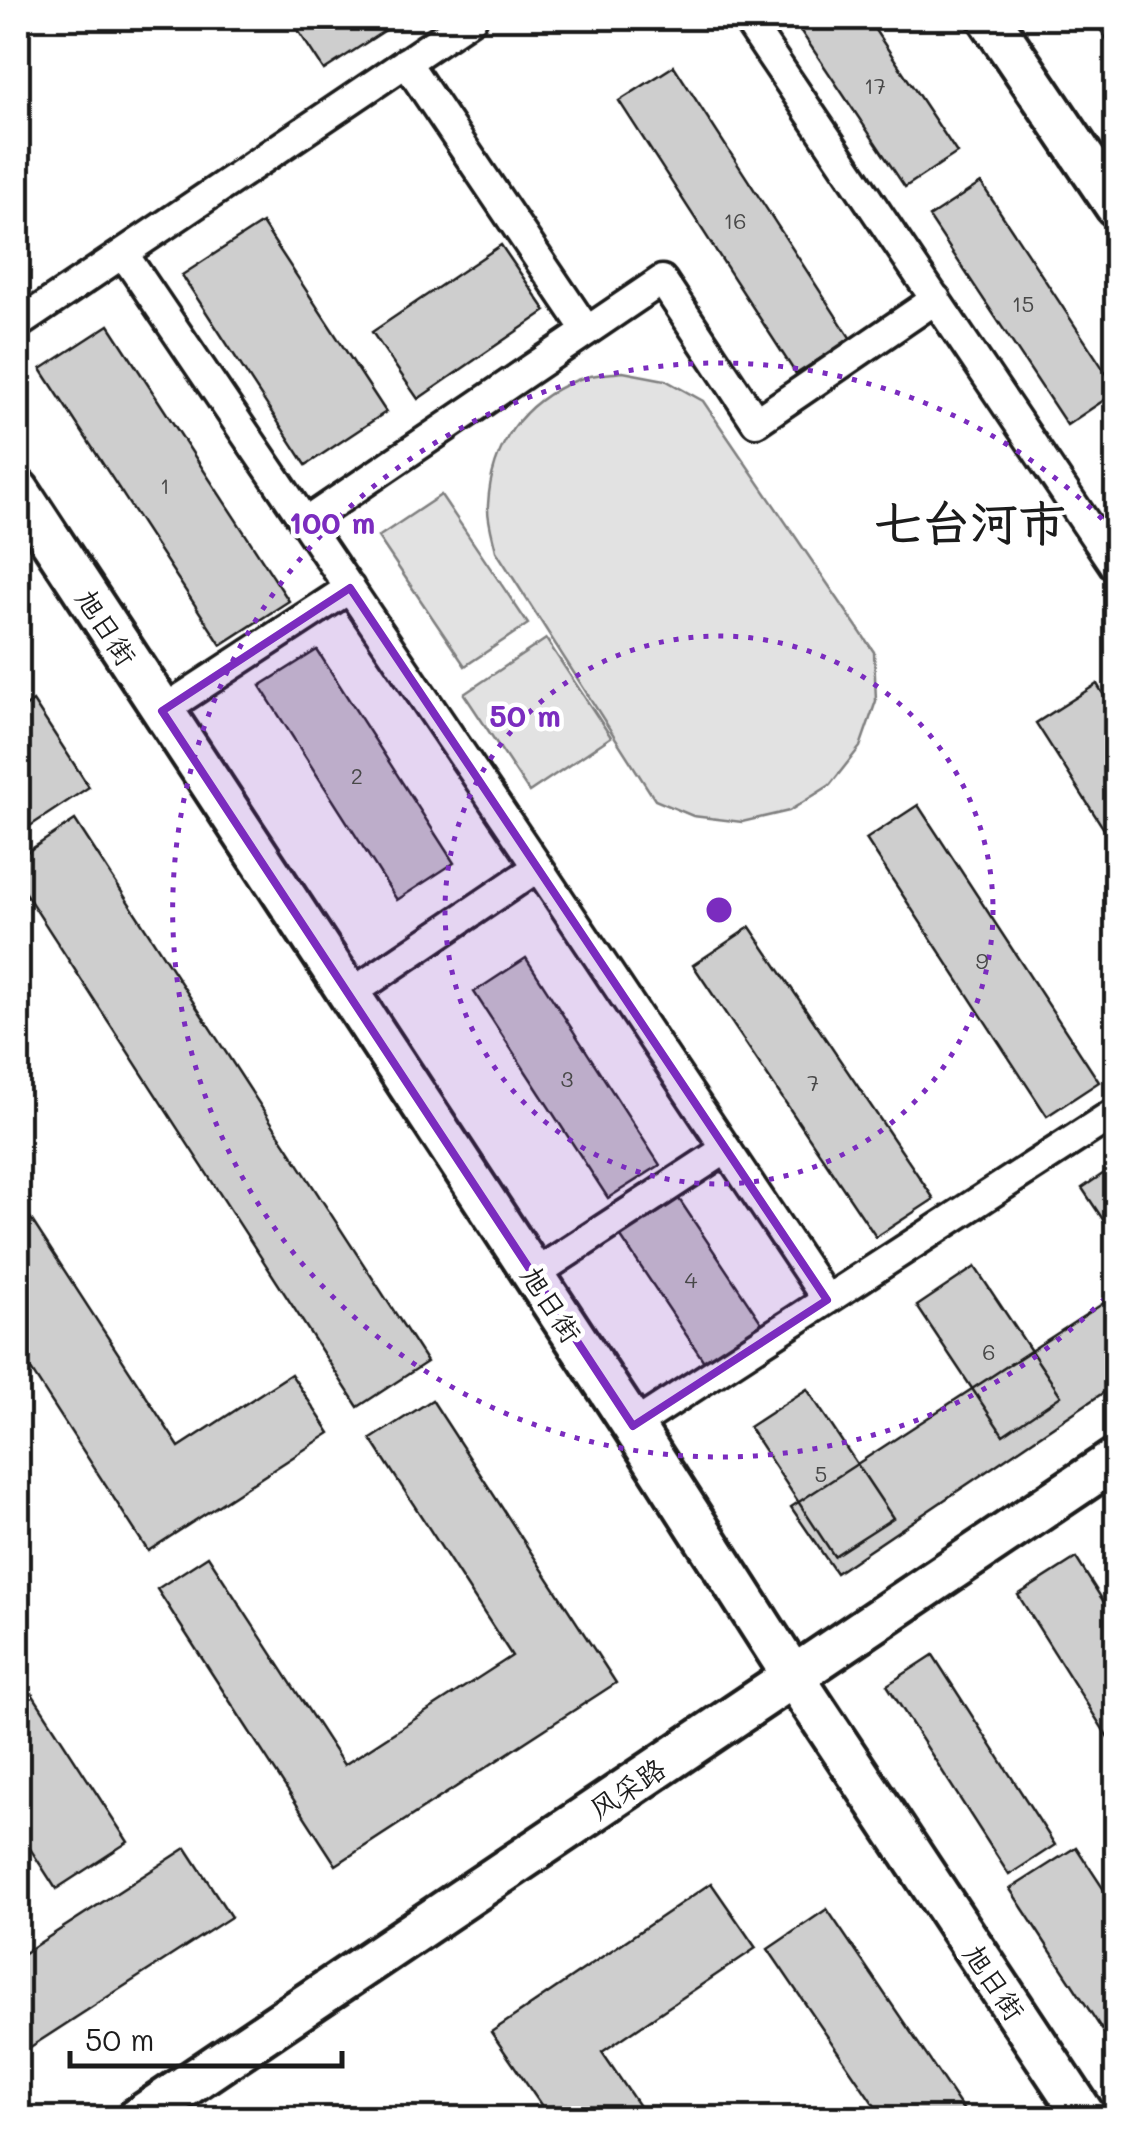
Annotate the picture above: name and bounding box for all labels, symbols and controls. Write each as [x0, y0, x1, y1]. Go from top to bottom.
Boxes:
house number: 17 [864, 71, 886, 100]
house number: 16 [723, 206, 747, 235]
house number: 15 [1012, 289, 1034, 318]
house number: 1 [160, 471, 170, 500]
district label: 七台河市 [874, 490, 1066, 552]
text: 100 m [289, 502, 375, 542]
street label: 旭日街 [69, 582, 145, 672]
text: 50 m [489, 695, 561, 735]
house number: 2 [351, 761, 363, 790]
centre of rings [701, 892, 737, 928]
house number: 9 [975, 946, 989, 975]
house number: 3 [561, 1064, 574, 1093]
house number: 7 [807, 1068, 819, 1097]
street label: 旭日街 [514, 1259, 590, 1349]
house number: 4 [685, 1265, 698, 1294]
house number: 6 [982, 1337, 996, 1366]
house number: 5 [815, 1459, 827, 1488]
street label: 风采路 [582, 1750, 672, 1826]
street label: 旭日街 [957, 1937, 1033, 2027]
scale bar [70, 2006, 342, 2068]
text: 50 m [85, 2019, 155, 2059]

